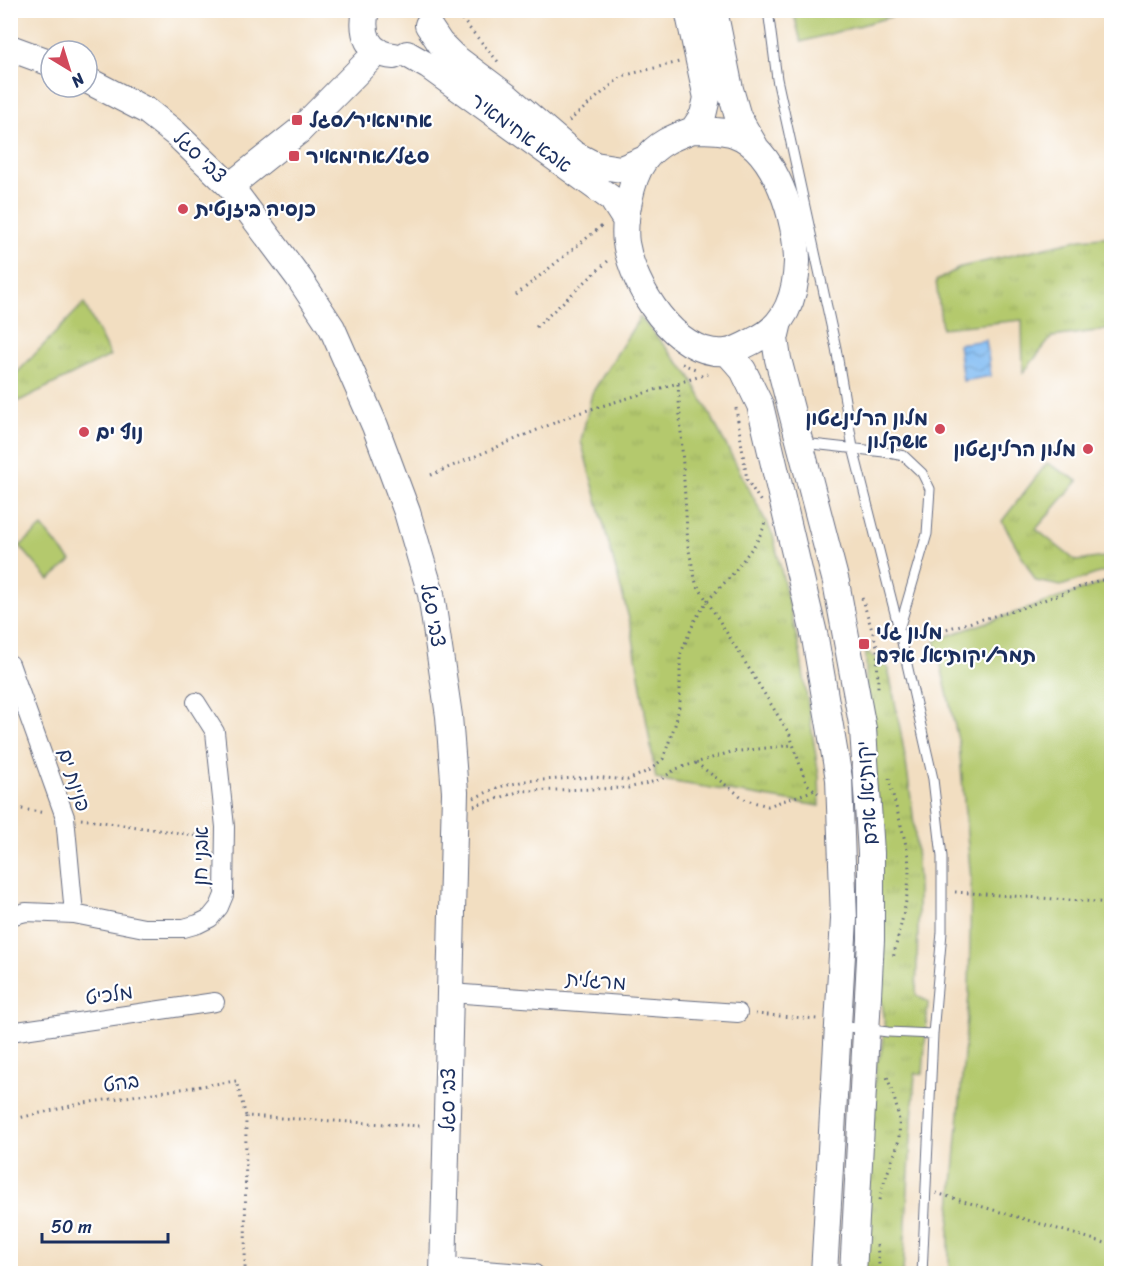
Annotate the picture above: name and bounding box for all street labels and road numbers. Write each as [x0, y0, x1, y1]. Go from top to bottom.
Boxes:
street label: אבא אחימאיר [462, 84, 580, 182]
street label: צבי סגל [165, 122, 235, 192]
street label: צבי סגל [410, 580, 456, 650]
street label: יקותיאל אדם [846, 740, 888, 846]
street label: פנינת ים [47, 744, 101, 816]
street label: אבני חן [183, 826, 219, 886]
street label: מרגלית [563, 961, 628, 1001]
street label: מלכיט [83, 974, 135, 1016]
street label: בהט [101, 1063, 141, 1103]
street label: צבי סגל [430, 1067, 466, 1133]

